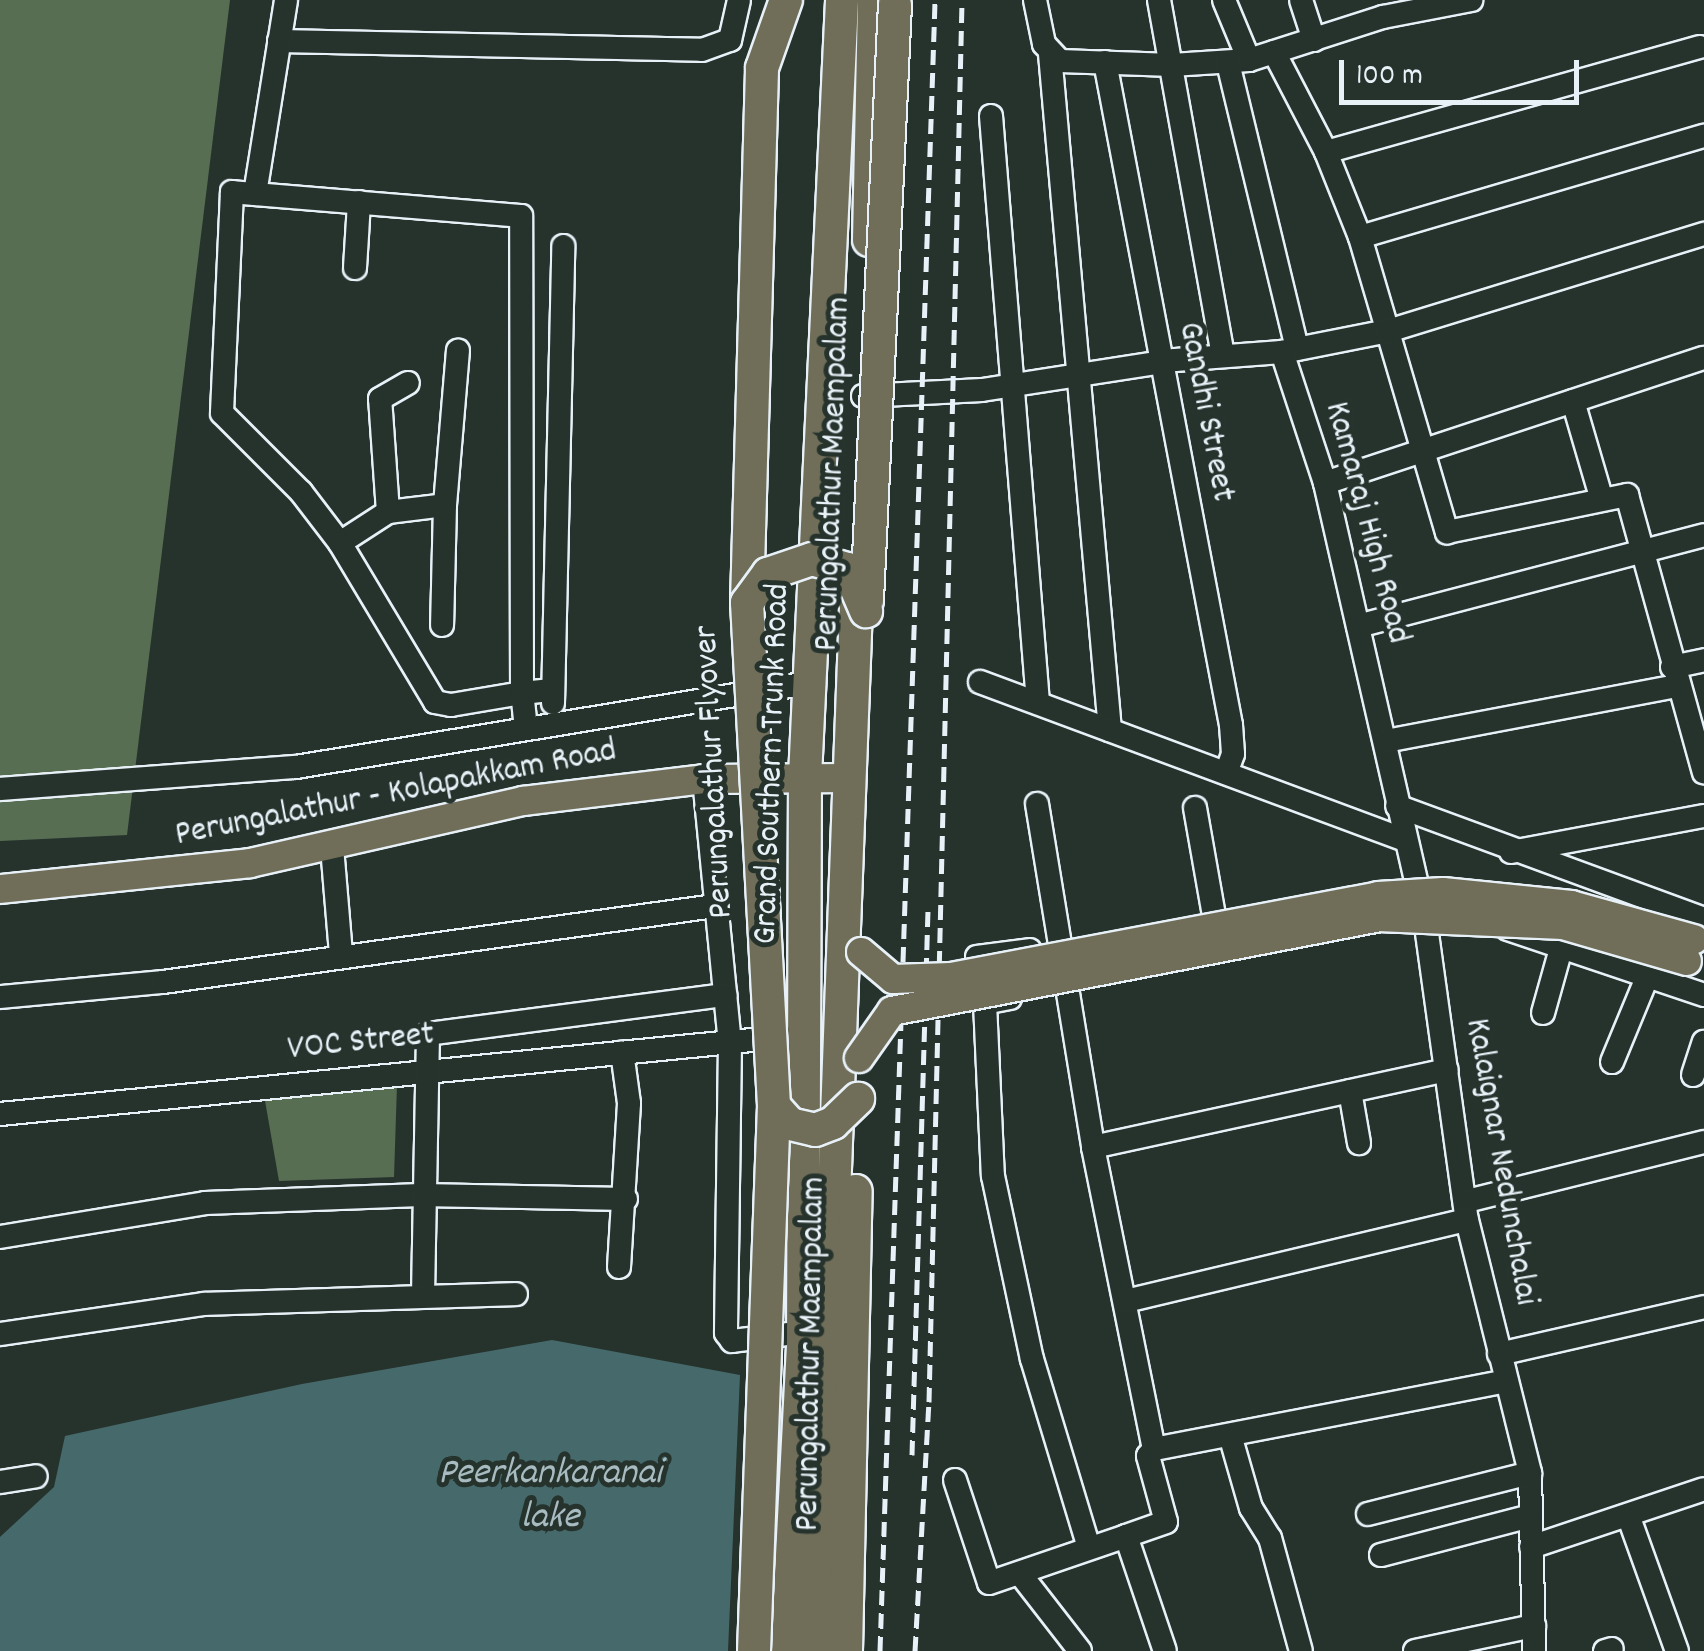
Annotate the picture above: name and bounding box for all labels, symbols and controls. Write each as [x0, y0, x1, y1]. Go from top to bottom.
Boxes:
scale bar [1344, 40, 1584, 102]
text: 100 m [1356, 56, 1423, 99]
street label: Perungalathur Maempalam [807, 296, 861, 652]
street label: Gandhi Street [1167, 319, 1243, 505]
street label: Kamaraj High Road [1314, 397, 1418, 649]
street label: Grand Southern Trunk Road [746, 583, 800, 945]
street label: Perungalathur Flyover [686, 624, 744, 920]
street label: Perungalathur - Kolapakkam Road [172, 731, 620, 857]
street label: VOC Street [286, 1014, 436, 1072]
street label: Kalaignar Nedunchalai [1454, 1015, 1546, 1309]
street label: Perungalathur Maempalam [788, 1176, 836, 1532]
water label: Peerkankaranai lake [438, 1452, 662, 1542]

